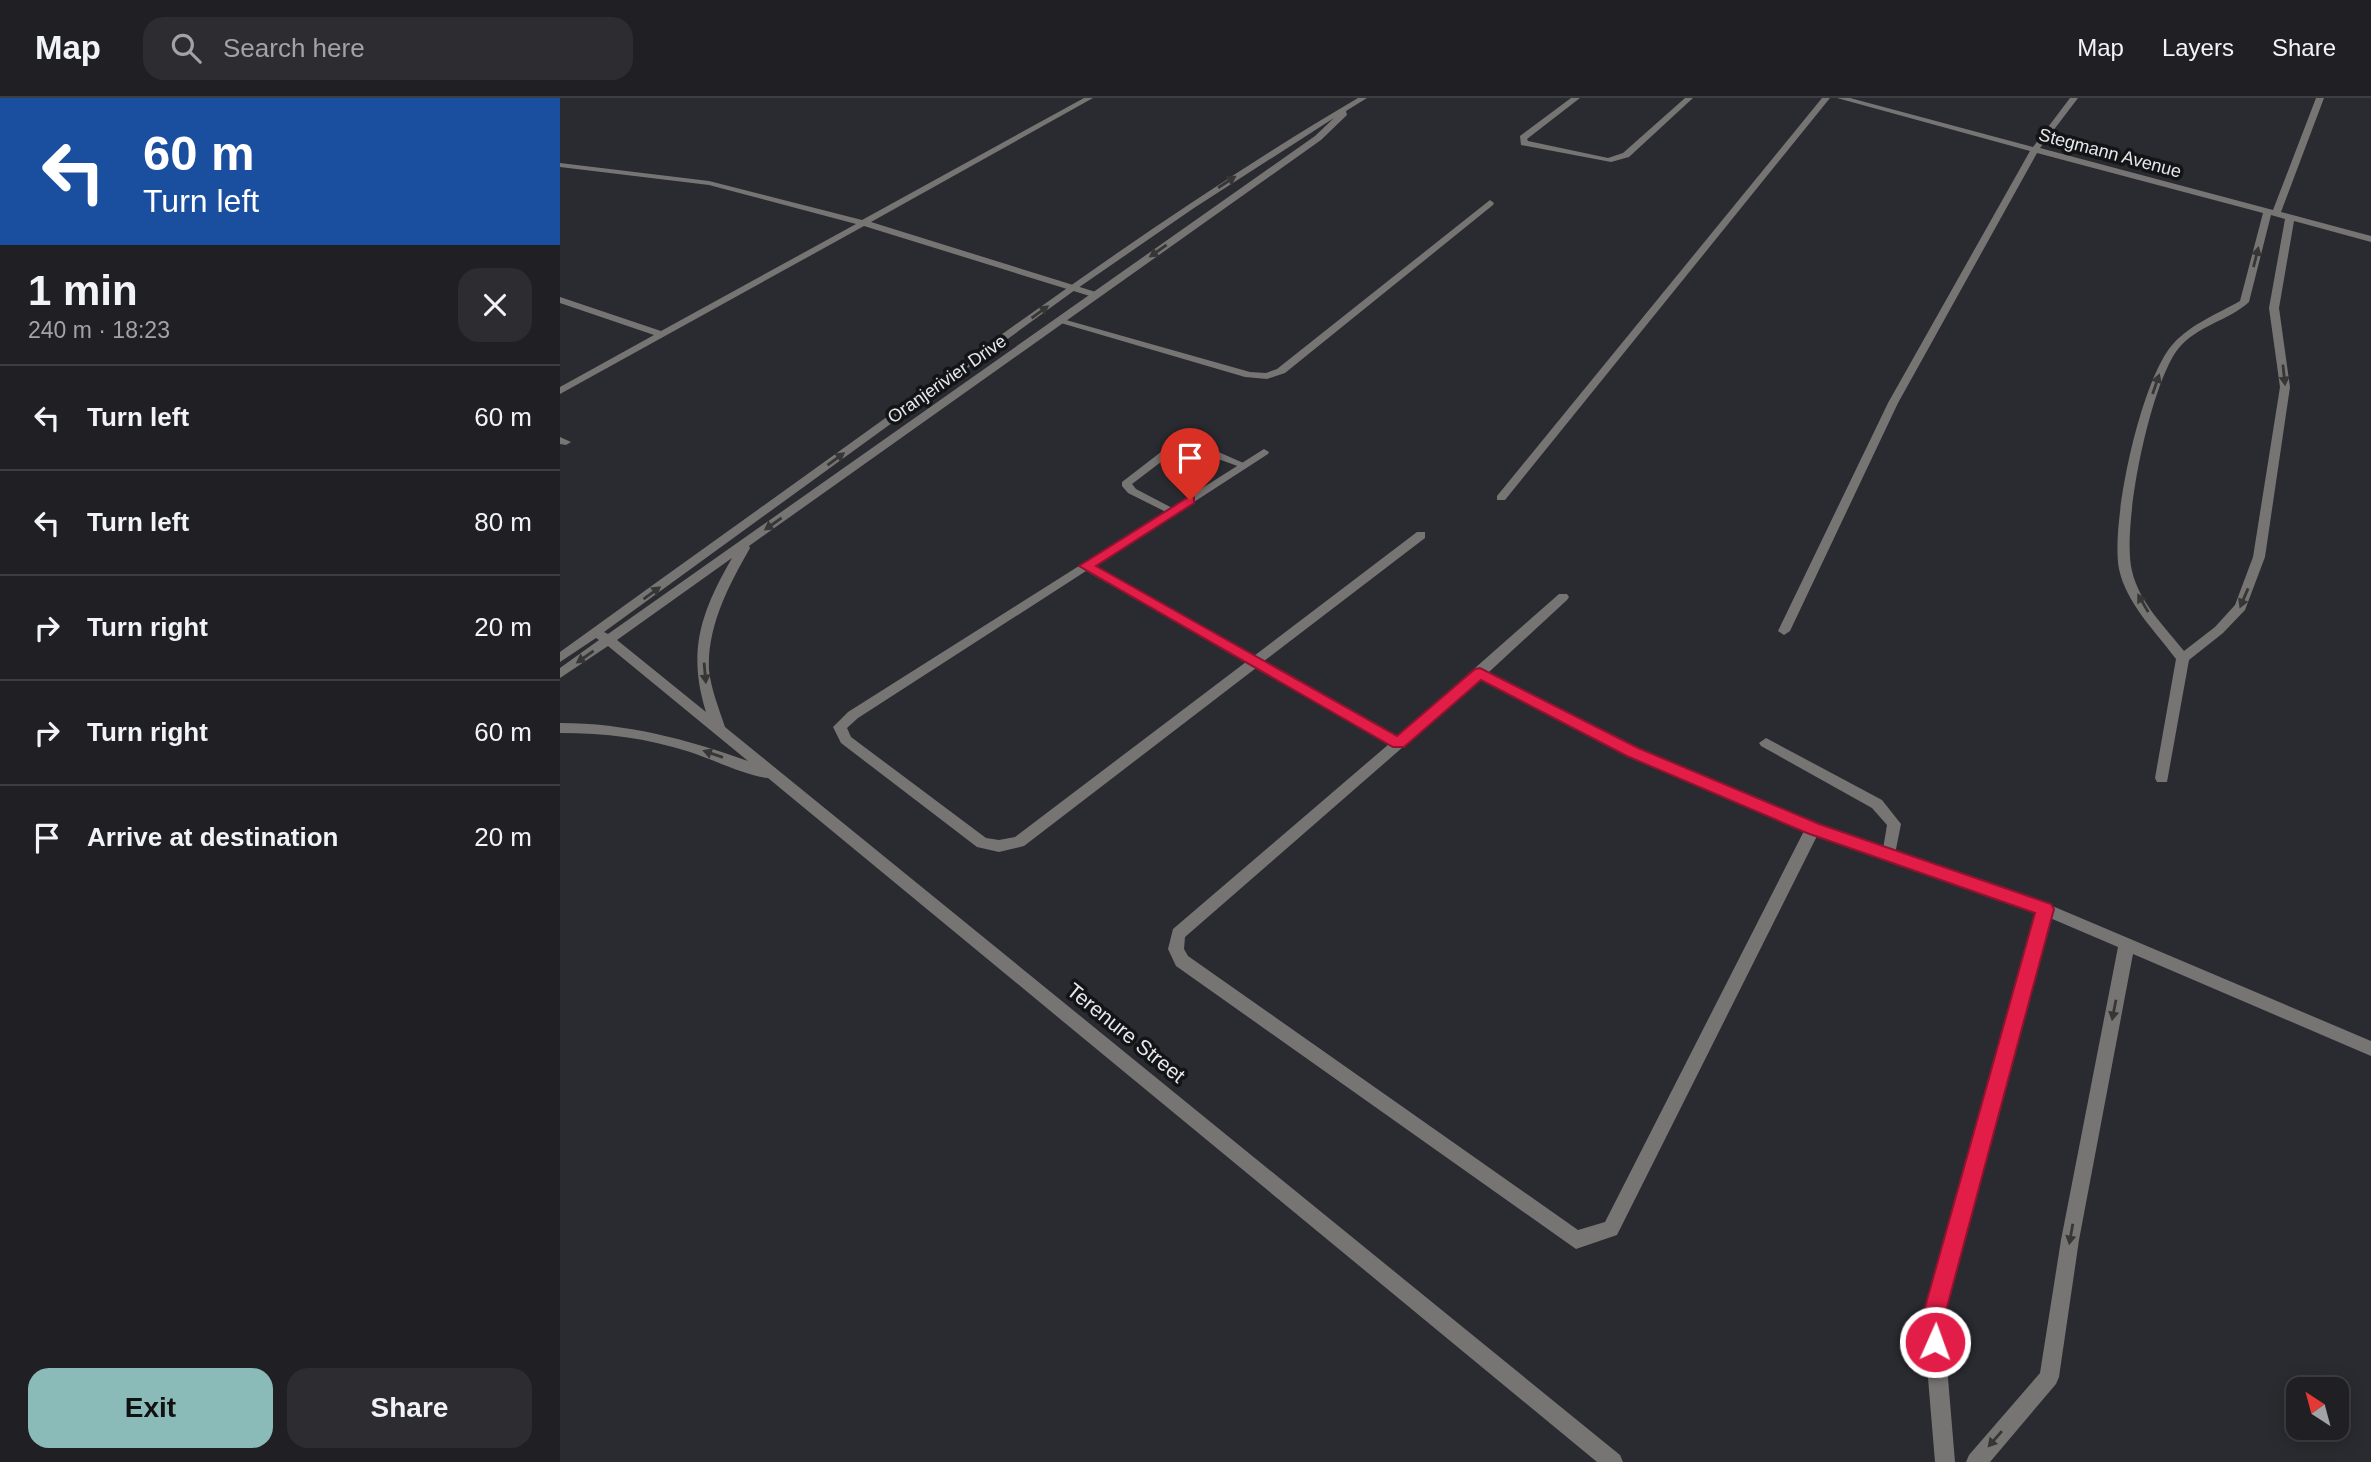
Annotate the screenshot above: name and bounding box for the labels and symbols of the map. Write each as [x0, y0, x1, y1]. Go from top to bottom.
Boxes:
street label: Stegmann Avenue [2037, 124, 2183, 182]
one-way arrow [1217, 176, 1237, 189]
one-way arrow [1149, 244, 1167, 258]
one-way arrow [2251, 246, 2262, 268]
one-way arrow [1031, 305, 1049, 319]
street label: Oranjerivier Drive [884, 331, 1010, 427]
one-way arrow [2279, 364, 2290, 386]
one-way arrow [2151, 373, 2162, 394]
pin [1160, 428, 1220, 500]
one-way arrow [827, 453, 845, 467]
one-way arrow [764, 517, 782, 531]
one-way arrow [643, 586, 661, 600]
one-way arrow [2238, 588, 2249, 609]
one-way arrow [2136, 593, 2149, 612]
one-way arrow [576, 650, 594, 664]
one-way arrow [700, 662, 711, 684]
one-way arrow [703, 748, 724, 759]
street label: Terenure Street [1063, 978, 1190, 1087]
one-way arrow [2108, 999, 2119, 1021]
one-way arrow [2065, 1223, 2076, 1245]
position arrow [1898, 1305, 1972, 1379]
north arrow [2286, 1377, 2348, 1440]
one-way arrow [1988, 1431, 2003, 1448]

